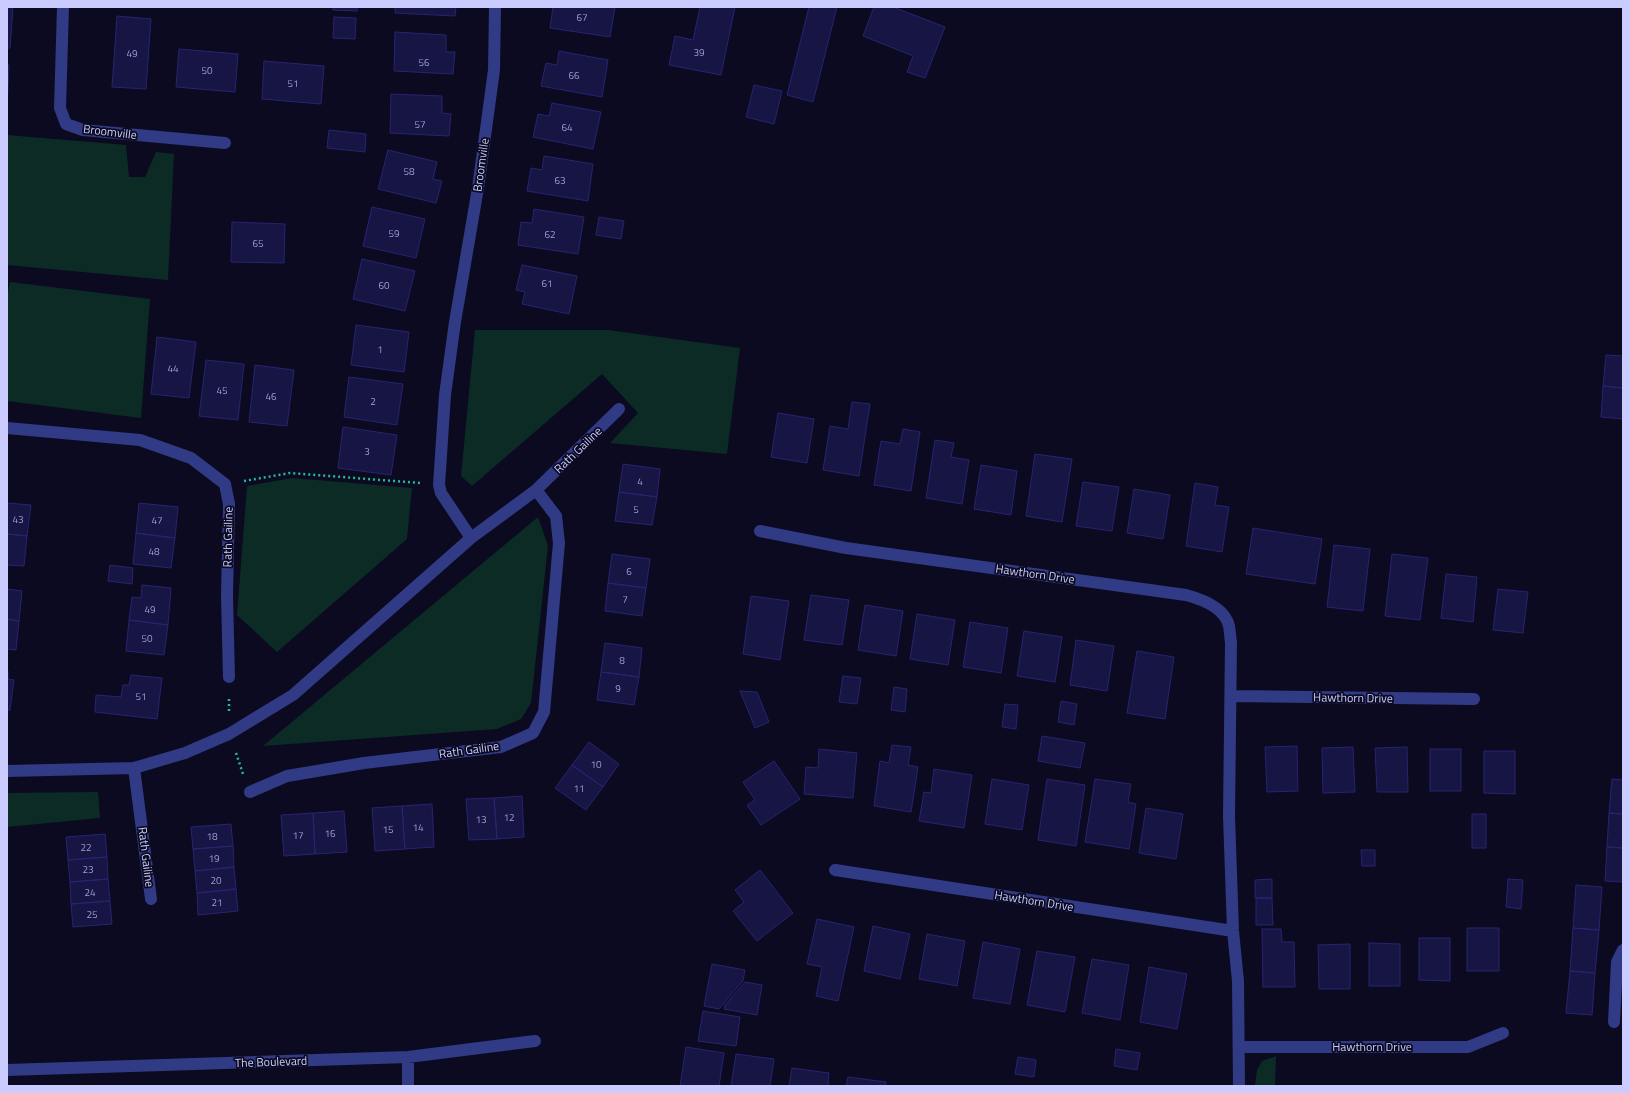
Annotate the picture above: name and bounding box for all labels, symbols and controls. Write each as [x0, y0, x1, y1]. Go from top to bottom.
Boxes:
house number: 67 [576, 10, 588, 25]
house number: 39 [693, 45, 705, 60]
house number: 49 [126, 46, 138, 61]
house number: 56 [418, 55, 430, 70]
house number: 50 [201, 63, 213, 78]
house number: 66 [568, 68, 580, 83]
house number: 51 [287, 76, 299, 91]
house number: 57 [414, 117, 426, 132]
street label: Broomville [82, 119, 138, 144]
house number: 64 [561, 120, 573, 135]
street label: Broomville [467, 137, 494, 193]
house number: 58 [403, 164, 415, 179]
house number: 63 [554, 173, 566, 188]
house number: 59 [388, 226, 400, 241]
house number: 62 [544, 227, 556, 242]
house number: 65 [252, 236, 264, 251]
house number: 61 [541, 276, 553, 291]
house number: 60 [378, 278, 390, 293]
house number: 1 [377, 342, 383, 357]
house number: 44 [167, 361, 179, 376]
house number: 45 [216, 383, 228, 398]
house number: 46 [265, 389, 277, 404]
house number: 2 [370, 394, 376, 409]
street label: Rath Gailine [549, 422, 606, 478]
house number: 3 [364, 444, 370, 459]
house number: 4 [637, 474, 643, 489]
house number: 5 [633, 502, 639, 517]
street label: Rath Gailine [217, 507, 238, 567]
house number: 43 [12, 512, 24, 527]
house number: 47 [151, 513, 163, 528]
house number: 48 [148, 544, 160, 559]
street label: Hawthorn Drive [994, 559, 1076, 588]
house number: 6 [626, 564, 632, 579]
house number: 7 [622, 592, 628, 607]
house number: 49 [144, 602, 156, 617]
house number: 50 [141, 631, 153, 646]
house number: 8 [619, 653, 625, 668]
house number: 9 [615, 681, 621, 696]
street label: Hawthorn Drive [1313, 687, 1393, 708]
house number: 51 [135, 689, 147, 704]
street label: Rath Gailine [438, 736, 500, 763]
house number: 10 [590, 757, 602, 772]
house number: 11 [573, 781, 585, 796]
house number: 12 [503, 810, 515, 825]
house number: 13 [475, 812, 487, 827]
house number: 14 [412, 820, 424, 835]
house number: 15 [382, 822, 394, 837]
street label: Rath Gailine [133, 826, 160, 888]
house number: 16 [324, 826, 336, 841]
house number: 17 [292, 828, 304, 843]
house number: 18 [206, 829, 218, 844]
house number: 22 [80, 840, 92, 855]
house number: 19 [208, 851, 220, 866]
house number: 23 [82, 862, 94, 877]
house number: 20 [210, 873, 222, 888]
house number: 24 [84, 885, 96, 900]
street label: Hawthorn Drive [993, 885, 1075, 916]
house number: 21 [211, 895, 223, 910]
house number: 25 [86, 907, 98, 922]
street label: Hawthorn Drive [1332, 1037, 1412, 1056]
street label: The Boulevard [235, 1051, 307, 1072]

